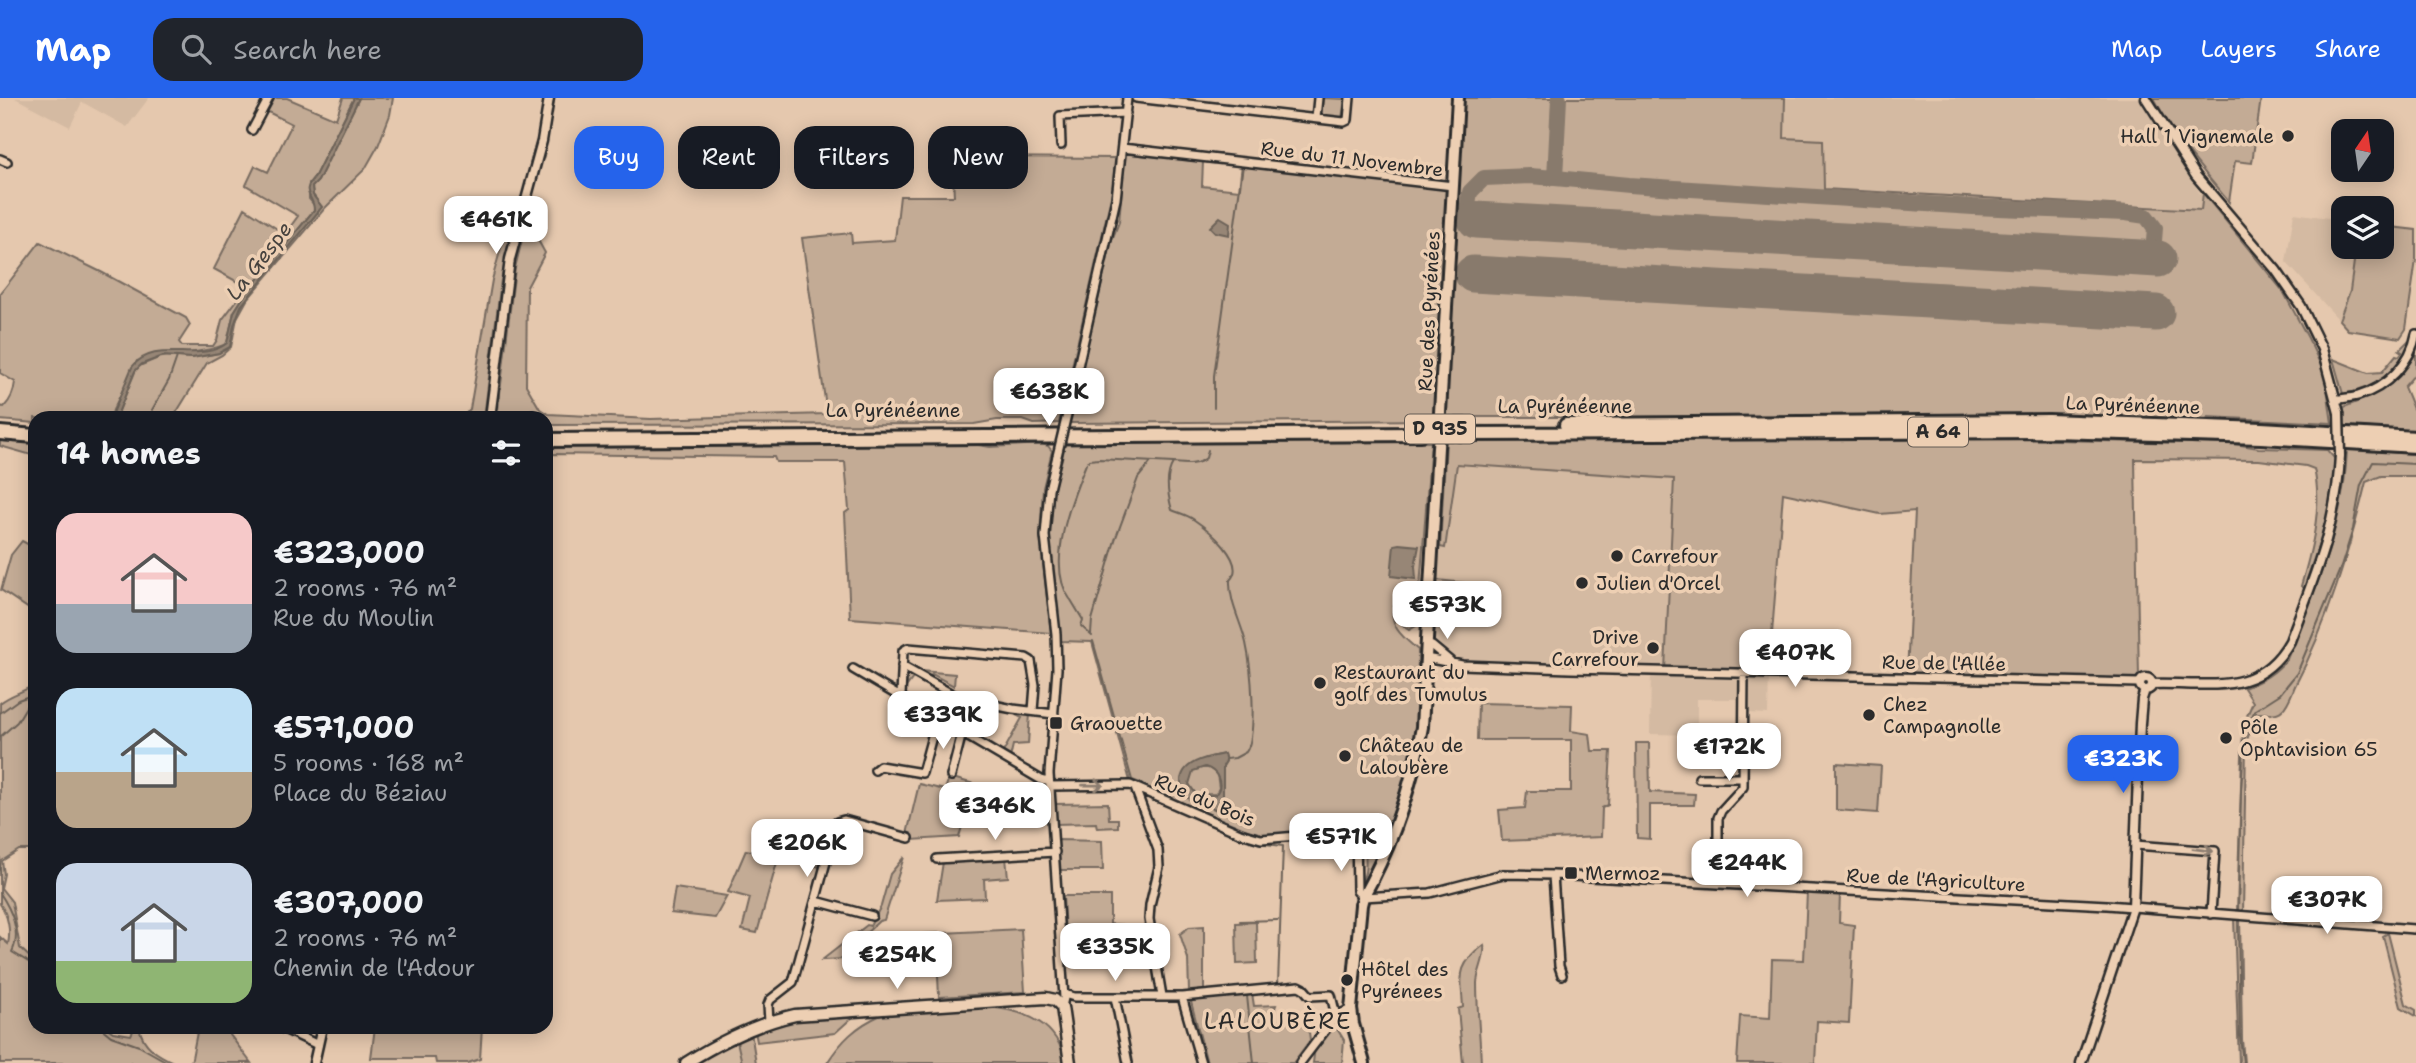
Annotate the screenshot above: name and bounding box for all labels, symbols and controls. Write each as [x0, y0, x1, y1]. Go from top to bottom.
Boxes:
search box [153, 18, 643, 81]
text: Map [35, 27, 111, 72]
icon: search [177, 30, 215, 68]
text: Search here [233, 32, 382, 67]
text: Map [2111, 33, 2162, 65]
text: Layers [2200, 33, 2277, 65]
text: Share [2315, 33, 2381, 65]
north arrow [2331, 119, 2394, 182]
map controls [2331, 119, 2394, 259]
place label: Hall 1 Vignemale [2120, 124, 2274, 149]
chip: Buy [574, 126, 664, 189]
chip: Rent [678, 126, 780, 189]
chip: Filters [794, 126, 914, 189]
chip: New [928, 126, 1028, 189]
marker: Hall 1 Vignemale [2280, 128, 2296, 144]
street label: Rue du 11 Novembre [1259, 135, 1445, 183]
button: layers [2331, 196, 2394, 259]
pin: €461K [447, 197, 545, 256]
text: €461K [460, 204, 532, 234]
water label: La Gespe [219, 216, 299, 306]
street label: Rue des Pyrénées [1412, 230, 1446, 392]
pin: €638K [1000, 368, 1098, 428]
text: €638K [1009, 376, 1089, 406]
street label: La Pyrénéenne [2065, 390, 2201, 420]
street label: La Pyrénéenne [1497, 394, 1633, 419]
street label: La Pyrénéenne [825, 398, 961, 423]
road number: D 935 [1405, 414, 1475, 444]
road number: A 64 [1908, 418, 1968, 446]
text: 14 homes [56, 433, 201, 474]
icon: filters [487, 434, 525, 472]
text: €323,000 [273, 532, 425, 573]
icon: home [112, 541, 196, 625]
place label: Carrefour [1631, 544, 1718, 569]
marker: Carrefour [1609, 548, 1625, 564]
place label: Julien d'Orcel [1596, 571, 1720, 596]
text: 2 rooms · 76 m² [273, 573, 457, 603]
marker: Julien d'Orcel [1574, 575, 1590, 591]
pin: €573K [1398, 582, 1496, 641]
text: €573K [1408, 589, 1486, 619]
text: Rue du Moulin [273, 603, 434, 633]
place label: Drive Carrefour [1552, 625, 1639, 672]
pin: €407K [1746, 630, 1844, 689]
text: €407K [1755, 637, 1835, 667]
marker: Drive Carrefour [1645, 640, 1661, 656]
street label: Rue de l'Allée [1882, 649, 2006, 677]
place label: Restaurant du golf des Tumulus [1334, 660, 1488, 707]
marker: Restaurant du golf des Tumulus [1312, 675, 1328, 691]
pin: €339K [894, 692, 992, 751]
place label: Chez Campagnolle [1883, 692, 2002, 739]
text: €339K [904, 699, 982, 729]
text: €571,000 [273, 707, 415, 748]
marker: Chez Campagnolle [1861, 707, 1877, 723]
place label: Graouette [1070, 711, 1163, 736]
marker: Graouette [1048, 715, 1064, 731]
place label: Pôle Ophtavision 65 [2240, 715, 2378, 762]
icon: home [112, 716, 196, 800]
pin: €172K [1680, 724, 1778, 783]
marker: Pôle Ophtavision 65 [2218, 730, 2234, 746]
text: €172K [1693, 731, 1765, 761]
place label: Château de Laloubère [1359, 733, 1464, 780]
pin: €323K [2074, 736, 2172, 795]
text: €323K [2084, 743, 2162, 773]
text: 5 rooms · 168 m² [273, 748, 464, 778]
marker: Château de Laloubère [1337, 748, 1353, 764]
street label: Rue du Bois [1151, 768, 1259, 832]
text: Place du Béziau [273, 778, 447, 808]
one-way arrow [1081, 779, 1104, 792]
pin: €346K [946, 782, 1044, 842]
text: €346K [955, 790, 1035, 820]
pin: €571K [1292, 814, 1390, 873]
pin: €206K [758, 820, 856, 879]
text: €571K [1305, 821, 1377, 851]
text: €206K [767, 827, 847, 857]
pin: €244K [1698, 840, 1796, 899]
one-way arrow [2191, 844, 2214, 857]
text: €244K [1707, 847, 1787, 877]
place label: Mermoz [1585, 861, 1661, 886]
street label: Rue de l'Agriculture [1846, 863, 2026, 897]
marker: Mermoz [1563, 865, 1579, 881]
pin: €307K [2278, 876, 2376, 936]
text: €307,000 [273, 882, 424, 923]
text: €307K [2287, 884, 2367, 914]
icon: home [112, 891, 196, 975]
text: 2 rooms · 76 m² [273, 923, 457, 953]
pin: €335K [1066, 924, 1164, 983]
text: €335K [1076, 931, 1154, 961]
pin: €254K [848, 932, 946, 991]
text: €254K [858, 939, 936, 969]
text: Chemin de l'Adour [273, 953, 475, 983]
place label: Hôtel des Pyrénees [1361, 957, 1449, 1004]
marker: Hôtel des Pyrénees [1339, 972, 1355, 988]
district label: LALOUBÈRE [1204, 1005, 1352, 1036]

